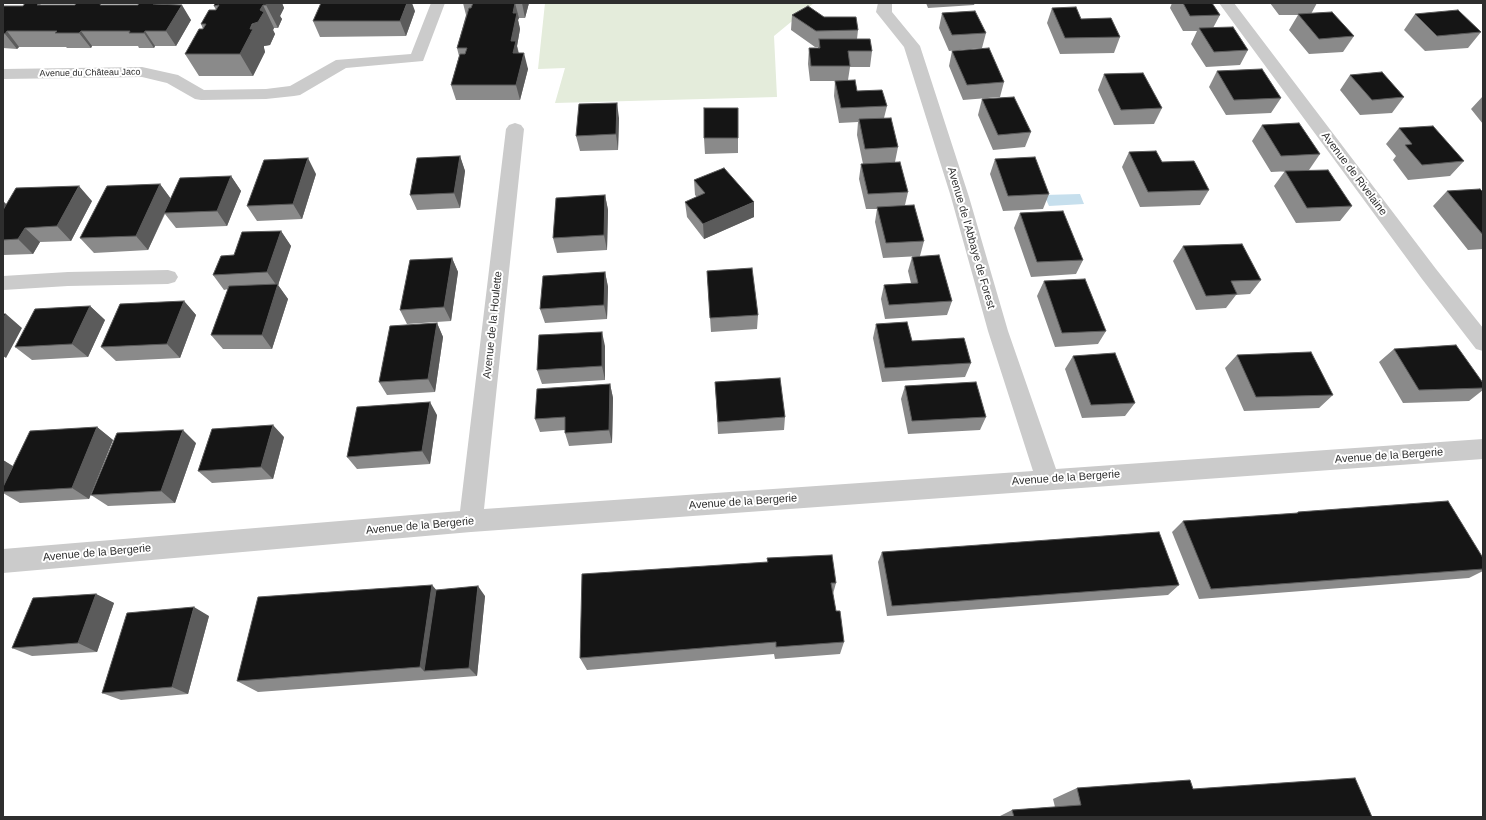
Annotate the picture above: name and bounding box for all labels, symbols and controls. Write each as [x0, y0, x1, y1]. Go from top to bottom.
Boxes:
street label: Avenue du Château Jaco [39, 67, 141, 79]
street label: Avenue de Rivelaine [1318, 130, 1390, 218]
street label: Avenue de l'Abbaye de Forest [944, 166, 998, 310]
street label: Avenue de la Houlette [481, 271, 505, 379]
street label: Avenue de la Bergerie [1334, 446, 1444, 466]
street label: Avenue de la Bergerie [1011, 468, 1121, 488]
street label: Avenue de la Bergerie [688, 492, 798, 512]
street label: Avenue de la Bergerie [365, 515, 475, 537]
street label: Avenue de la Bergerie [42, 542, 152, 564]

